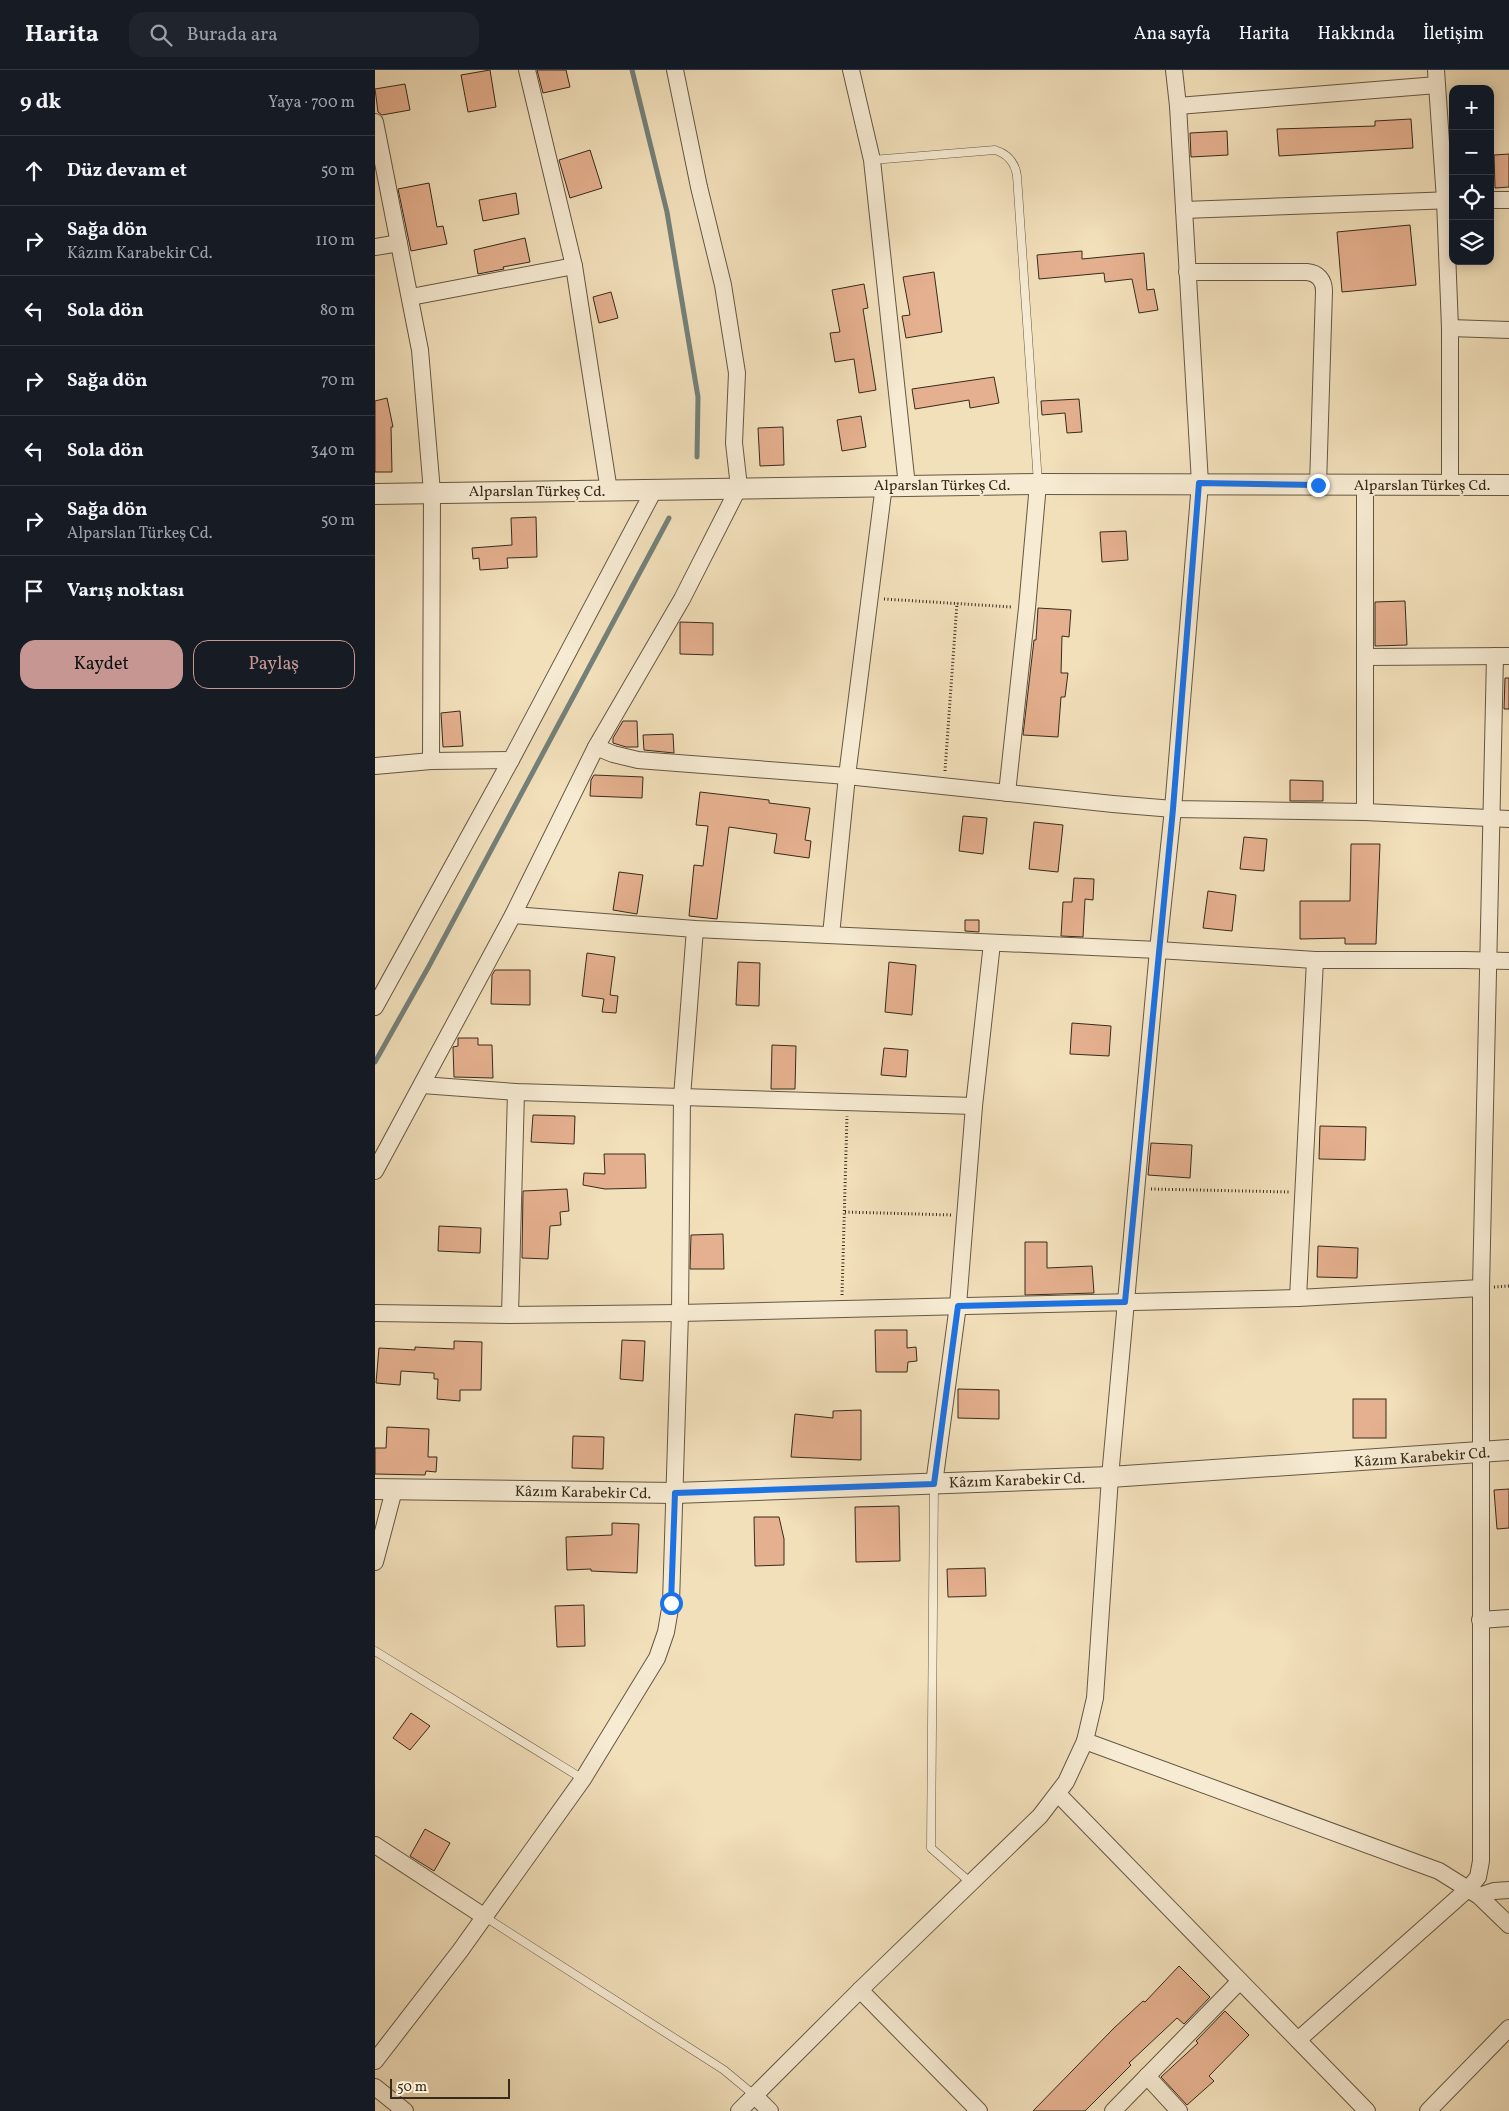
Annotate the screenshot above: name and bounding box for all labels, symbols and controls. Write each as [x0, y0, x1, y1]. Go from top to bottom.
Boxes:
search box [129, 12, 479, 57]
text: Harita [25, 18, 99, 52]
icon: search [147, 21, 175, 49]
text: Burada ara [187, 22, 278, 48]
text: Ana sayfa [1134, 22, 1211, 47]
text: Harita [1239, 22, 1290, 47]
text: Hakkında [1318, 22, 1395, 47]
text: İletişim [1423, 22, 1484, 47]
map controls [1449, 85, 1494, 265]
button: + [1449, 85, 1494, 130]
text: 9 dk [20, 88, 61, 117]
text: Yaya · 700 m [268, 92, 355, 114]
button: − [1449, 130, 1494, 175]
icon: ahead [20, 157, 48, 185]
text: Düz devam et [67, 158, 187, 184]
text: 50 m [321, 160, 355, 182]
button: locate [1449, 175, 1494, 220]
text: Sağa dön [67, 217, 147, 243]
button: layers [1449, 220, 1494, 265]
icon: right [20, 227, 48, 255]
text: 110 m [316, 230, 355, 252]
text: Kâzım Karabekir Cd. [67, 243, 213, 265]
icon: left [20, 297, 48, 325]
text: Sola dön [67, 298, 144, 324]
text: 80 m [320, 300, 355, 322]
icon: right [20, 367, 48, 395]
text: Sağa dön [67, 368, 147, 394]
text: 70 m [321, 370, 355, 392]
icon: left [20, 437, 48, 465]
text: Sola dön [67, 438, 144, 464]
text: 340 m [311, 440, 355, 462]
route end [1307, 474, 1330, 497]
street label: Alparslan Türkeş Cd. [874, 476, 1010, 497]
street label: Alparslan Türkeş Cd. [1354, 476, 1490, 497]
street label: Alparslan Türkeş Cd. [469, 482, 605, 503]
text: Sağa dön [67, 497, 147, 523]
icon: right [20, 507, 48, 535]
text: 50 m [321, 510, 355, 532]
text: Alparslan Türkeş Cd. [67, 523, 213, 545]
icon: arrive [20, 577, 48, 605]
text: Varış noktası [67, 578, 184, 604]
button: Kaydet [20, 640, 183, 689]
button: Paylaş [193, 640, 355, 689]
street label: Kâzım Karabekir Cd. [1353, 1443, 1491, 1474]
street label: Kâzım Karabekir Cd. [949, 1469, 1086, 1494]
street label: Kâzım Karabekir Cd. [515, 1482, 651, 1505]
route start [660, 1592, 683, 1615]
scale bar [390, 2076, 510, 2099]
text: 50 m [397, 2078, 427, 2097]

